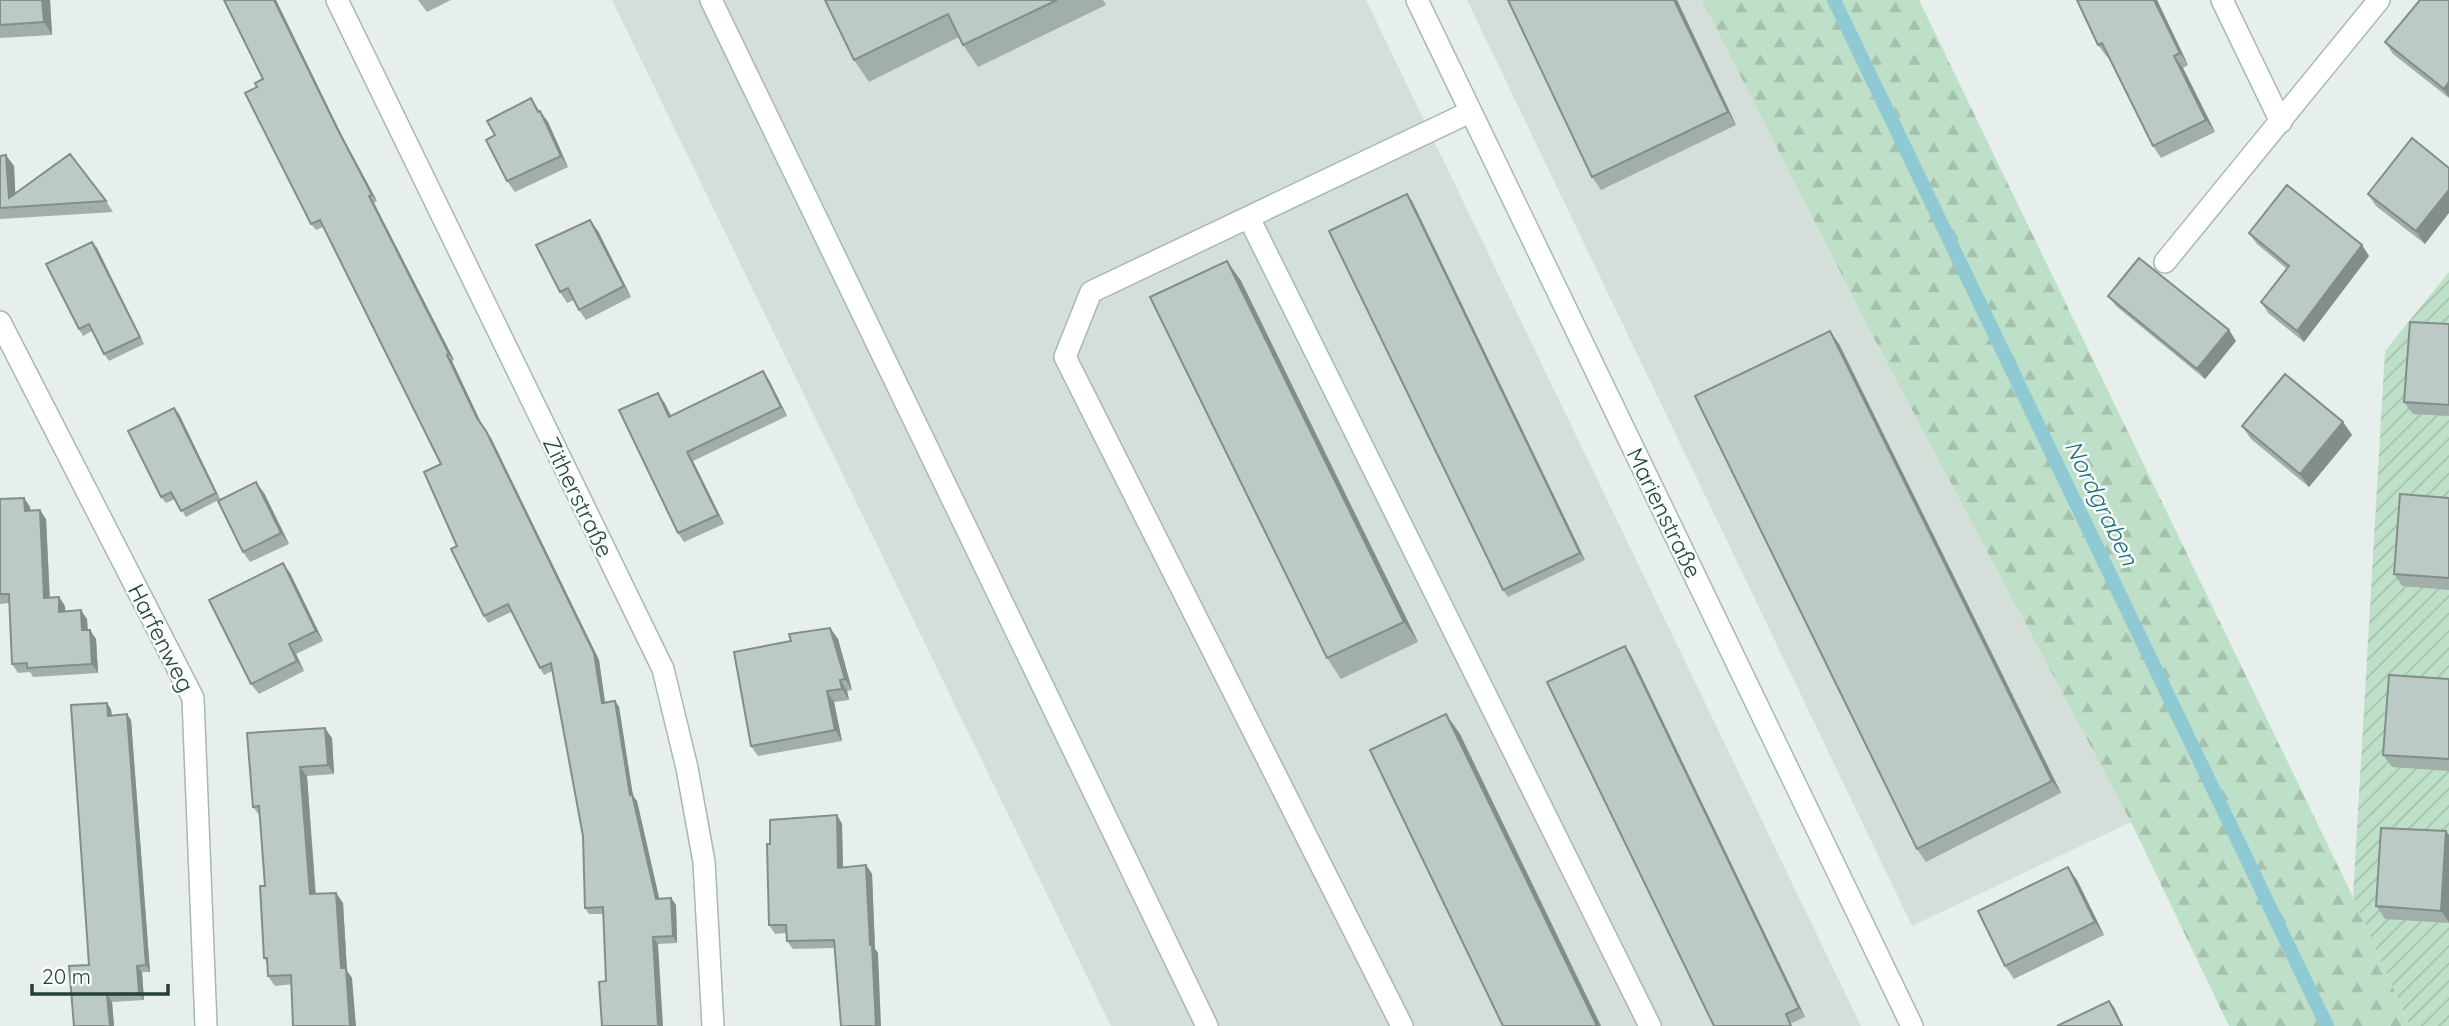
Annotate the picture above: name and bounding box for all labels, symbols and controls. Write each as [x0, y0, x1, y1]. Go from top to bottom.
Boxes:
street label: Zitherstraße [537, 432, 620, 562]
water label: Nordgraben [2059, 435, 2146, 571]
street label: Marienstraße [1620, 443, 1708, 583]
street label: Harfenweg [122, 579, 201, 697]
scale bar [32, 953, 168, 997]
text: 20 m [42, 963, 91, 989]

